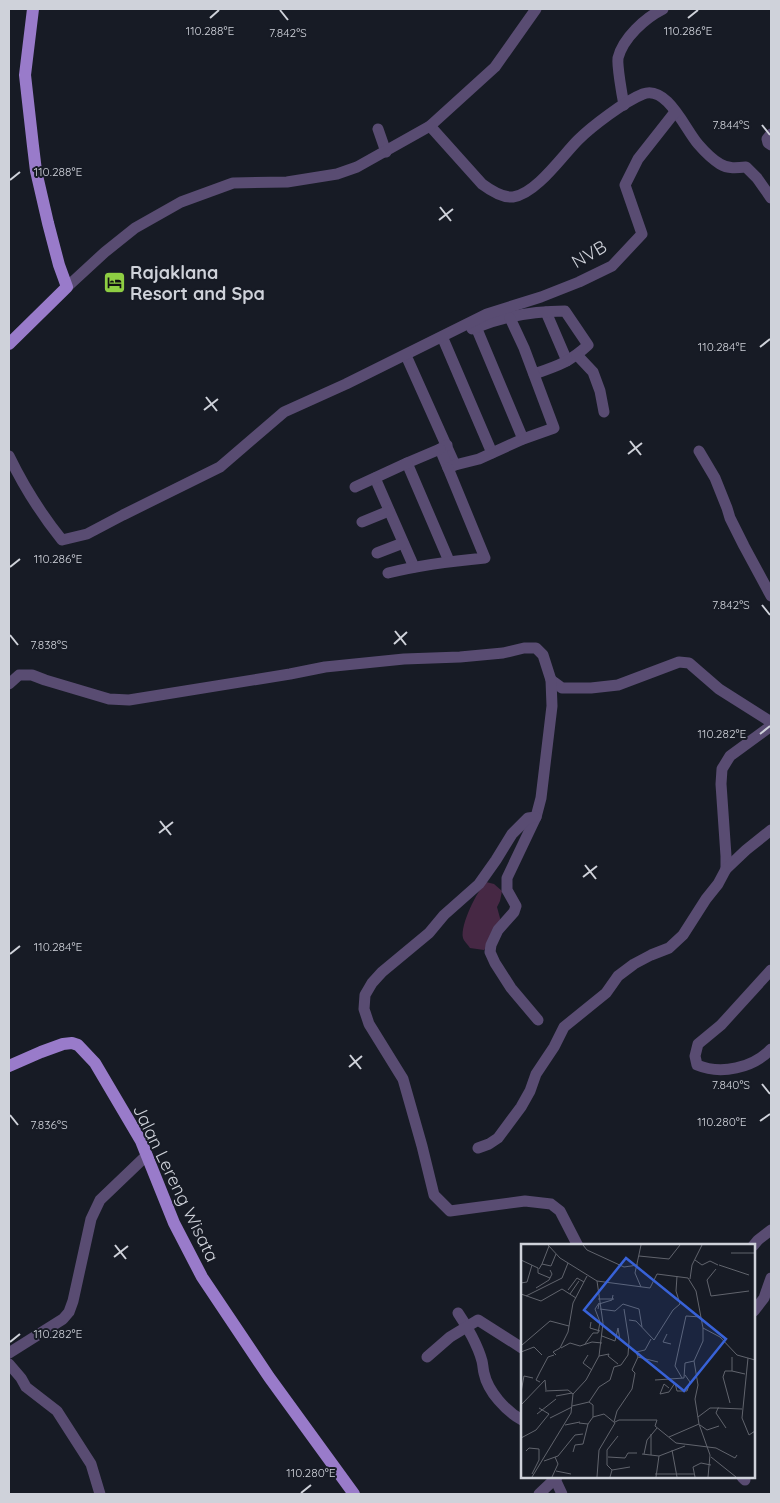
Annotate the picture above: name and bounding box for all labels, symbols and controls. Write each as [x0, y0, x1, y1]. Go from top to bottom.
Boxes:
text: 110.288°E [186, 23, 234, 38]
text: 110.286°E [664, 23, 712, 38]
text: 7.842°S [269, 25, 307, 40]
text: 7.844°S [712, 117, 750, 132]
text: 110.288°E [34, 164, 82, 179]
street label: NVB [567, 235, 611, 273]
place label: Rajaklana Resort and Spa [130, 261, 265, 305]
hotel icon: Rajaklana Resort and Spa [102, 270, 126, 294]
text: 110.284°E [698, 339, 746, 354]
text: 110.286°E [34, 551, 82, 566]
text: 7.842°S [712, 597, 750, 612]
text: 7.838°S [30, 637, 68, 652]
text: 110.282°E [698, 726, 747, 741]
text: 110.284°E [34, 939, 82, 954]
text: 7.840°S [712, 1077, 750, 1092]
street label: Jalan Lereng Wisata [128, 1101, 224, 1265]
text: 110.280°E [697, 1114, 747, 1129]
text: 7.836°S [30, 1117, 68, 1132]
inset map [521, 1244, 755, 1478]
text: 110.282°E [34, 1326, 83, 1341]
text: 110.280°E [286, 1465, 336, 1480]

